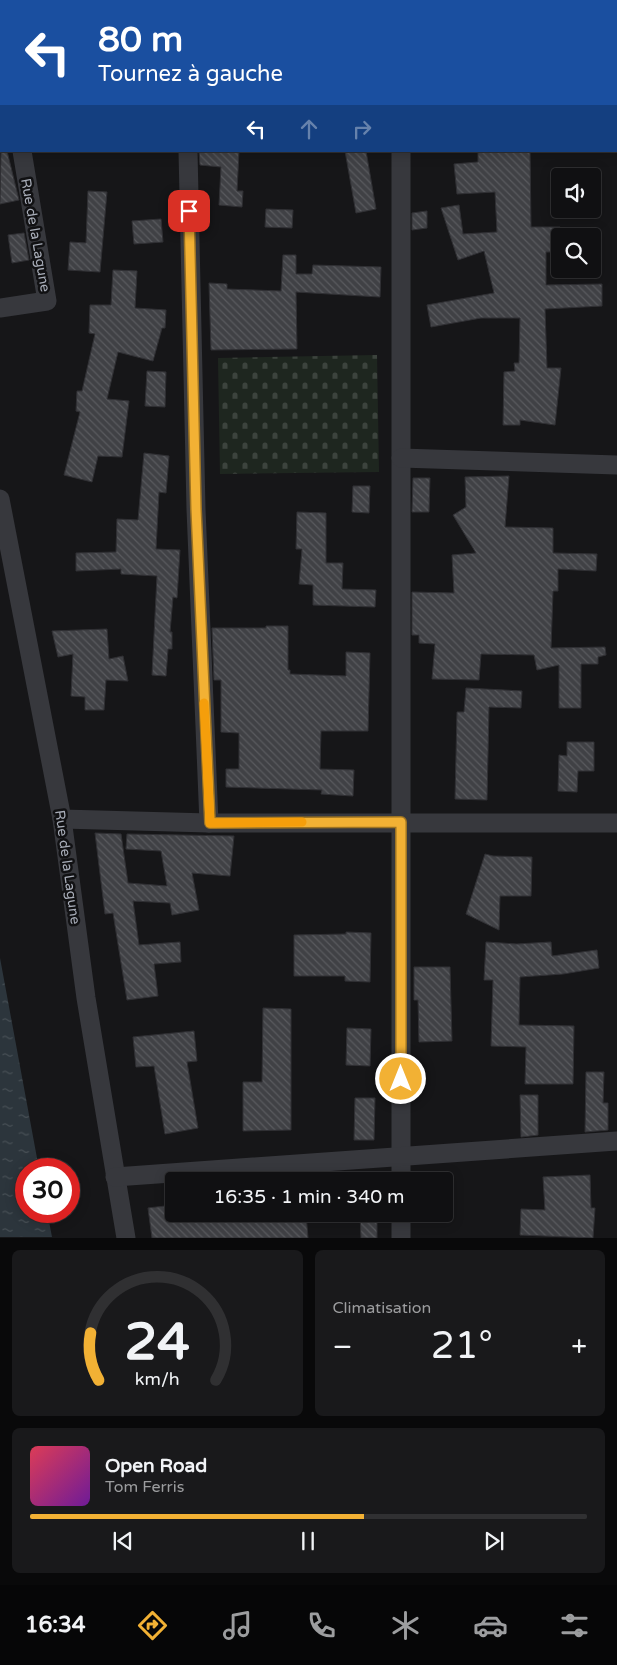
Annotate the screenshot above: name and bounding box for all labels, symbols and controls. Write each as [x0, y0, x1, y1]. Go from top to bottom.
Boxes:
text: 80 m [98, 19, 183, 61]
icon: left [15, 20, 80, 85]
text: Tournez à gauche [98, 61, 283, 87]
icon: left [242, 115, 270, 143]
icon: ahead [295, 115, 323, 143]
icon: right [348, 115, 376, 143]
map controls [551, 168, 601, 278]
button: sound [551, 168, 601, 218]
street label: Rue de la Lagune [17, 177, 54, 293]
pin [168, 190, 210, 232]
icon: arrive [175, 197, 203, 225]
button: search [551, 228, 601, 278]
street label: Rue de la Lagune [51, 809, 84, 925]
position arrow [374, 1052, 426, 1104]
speed limit sign: 30 [15, 1158, 80, 1223]
text: 16:35 · 1 min · 340 m [213, 1186, 405, 1208]
text: Climatisation [333, 1298, 431, 1318]
text: 24 [125, 1311, 190, 1374]
text: 21° [431, 1323, 493, 1369]
text: − [333, 1330, 352, 1364]
text: + [571, 1330, 587, 1364]
text: km/h [135, 1369, 180, 1390]
text: Open Road [105, 1455, 207, 1477]
text: Tom Ferris [105, 1477, 184, 1497]
icon: previous [109, 1527, 137, 1555]
icon: pause [294, 1527, 322, 1555]
icon: next [480, 1527, 508, 1555]
icon: directions [135, 1608, 170, 1643]
icon: music [220, 1608, 255, 1643]
icon: phone [304, 1608, 339, 1643]
icon: climate [388, 1608, 423, 1643]
icon: car [473, 1608, 508, 1643]
icon: filters [557, 1608, 592, 1643]
text: 16:34 [25, 1612, 86, 1638]

